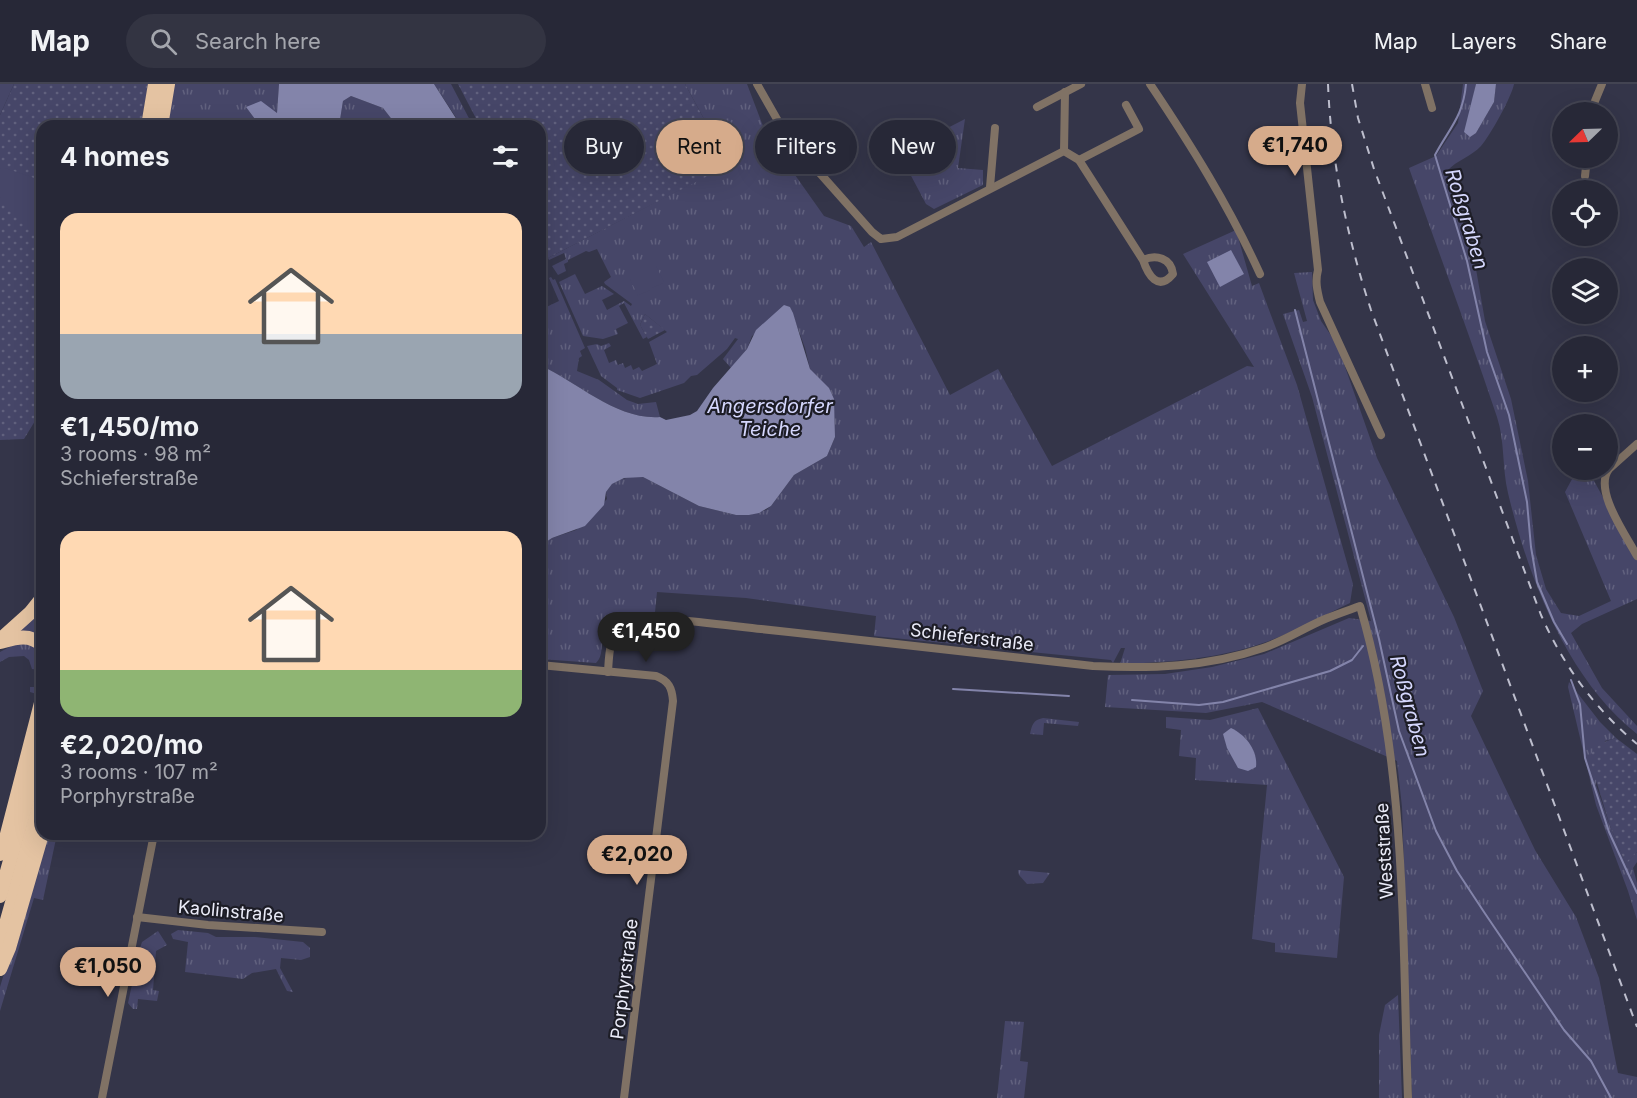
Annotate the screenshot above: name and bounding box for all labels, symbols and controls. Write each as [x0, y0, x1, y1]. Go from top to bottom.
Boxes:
search box [126, 14, 546, 68]
text: Map [30, 24, 90, 58]
icon: search [147, 25, 180, 58]
text: Search here [195, 28, 321, 54]
text: Map [1374, 29, 1418, 54]
text: Layers [1451, 29, 1517, 54]
text: Share [1550, 29, 1607, 54]
north arrow [1552, 102, 1618, 168]
map controls [1552, 102, 1618, 480]
chip: Buy [564, 120, 644, 174]
chip: Rent [656, 120, 743, 174]
chip: Filters [755, 120, 857, 174]
chip: New [869, 120, 956, 174]
pin: €1,740 [1246, 126, 1344, 177]
text: €1,740 [1262, 133, 1328, 157]
icon: filters [489, 140, 522, 173]
text: 4 homes [60, 141, 170, 172]
water label: Roßgraben [1440, 166, 1494, 272]
button: locate [1552, 180, 1618, 246]
icon: home [237, 252, 345, 360]
button: layers [1552, 258, 1618, 324]
button: + [1552, 336, 1618, 402]
water label: Angersdorfer Teiche [706, 394, 833, 441]
text: €1,450/mo [60, 411, 199, 442]
button: − [1552, 414, 1618, 480]
text: 3 rooms · 98 m² [60, 442, 211, 466]
text: Schieferstraße [60, 466, 198, 490]
icon: home [237, 570, 345, 678]
pin: €1,450 [597, 612, 695, 663]
text: €1,450 [612, 619, 680, 643]
street label: Schieferstraße [909, 619, 1035, 655]
water label: Roßgraben [1385, 653, 1435, 759]
text: €2,020/mo [60, 729, 203, 760]
text: 3 rooms · 107 m² [60, 760, 218, 784]
text: Porphyrstraße [60, 784, 195, 808]
street label: Weststraße [1371, 802, 1397, 900]
pin: €2,020 [588, 835, 686, 886]
text: €2,020 [601, 842, 673, 866]
street label: Kaolinstraße [177, 896, 285, 926]
street label: Porphyrstraße [606, 917, 642, 1041]
pin: €1,050 [59, 947, 157, 998]
text: €1,050 [74, 954, 142, 978]

